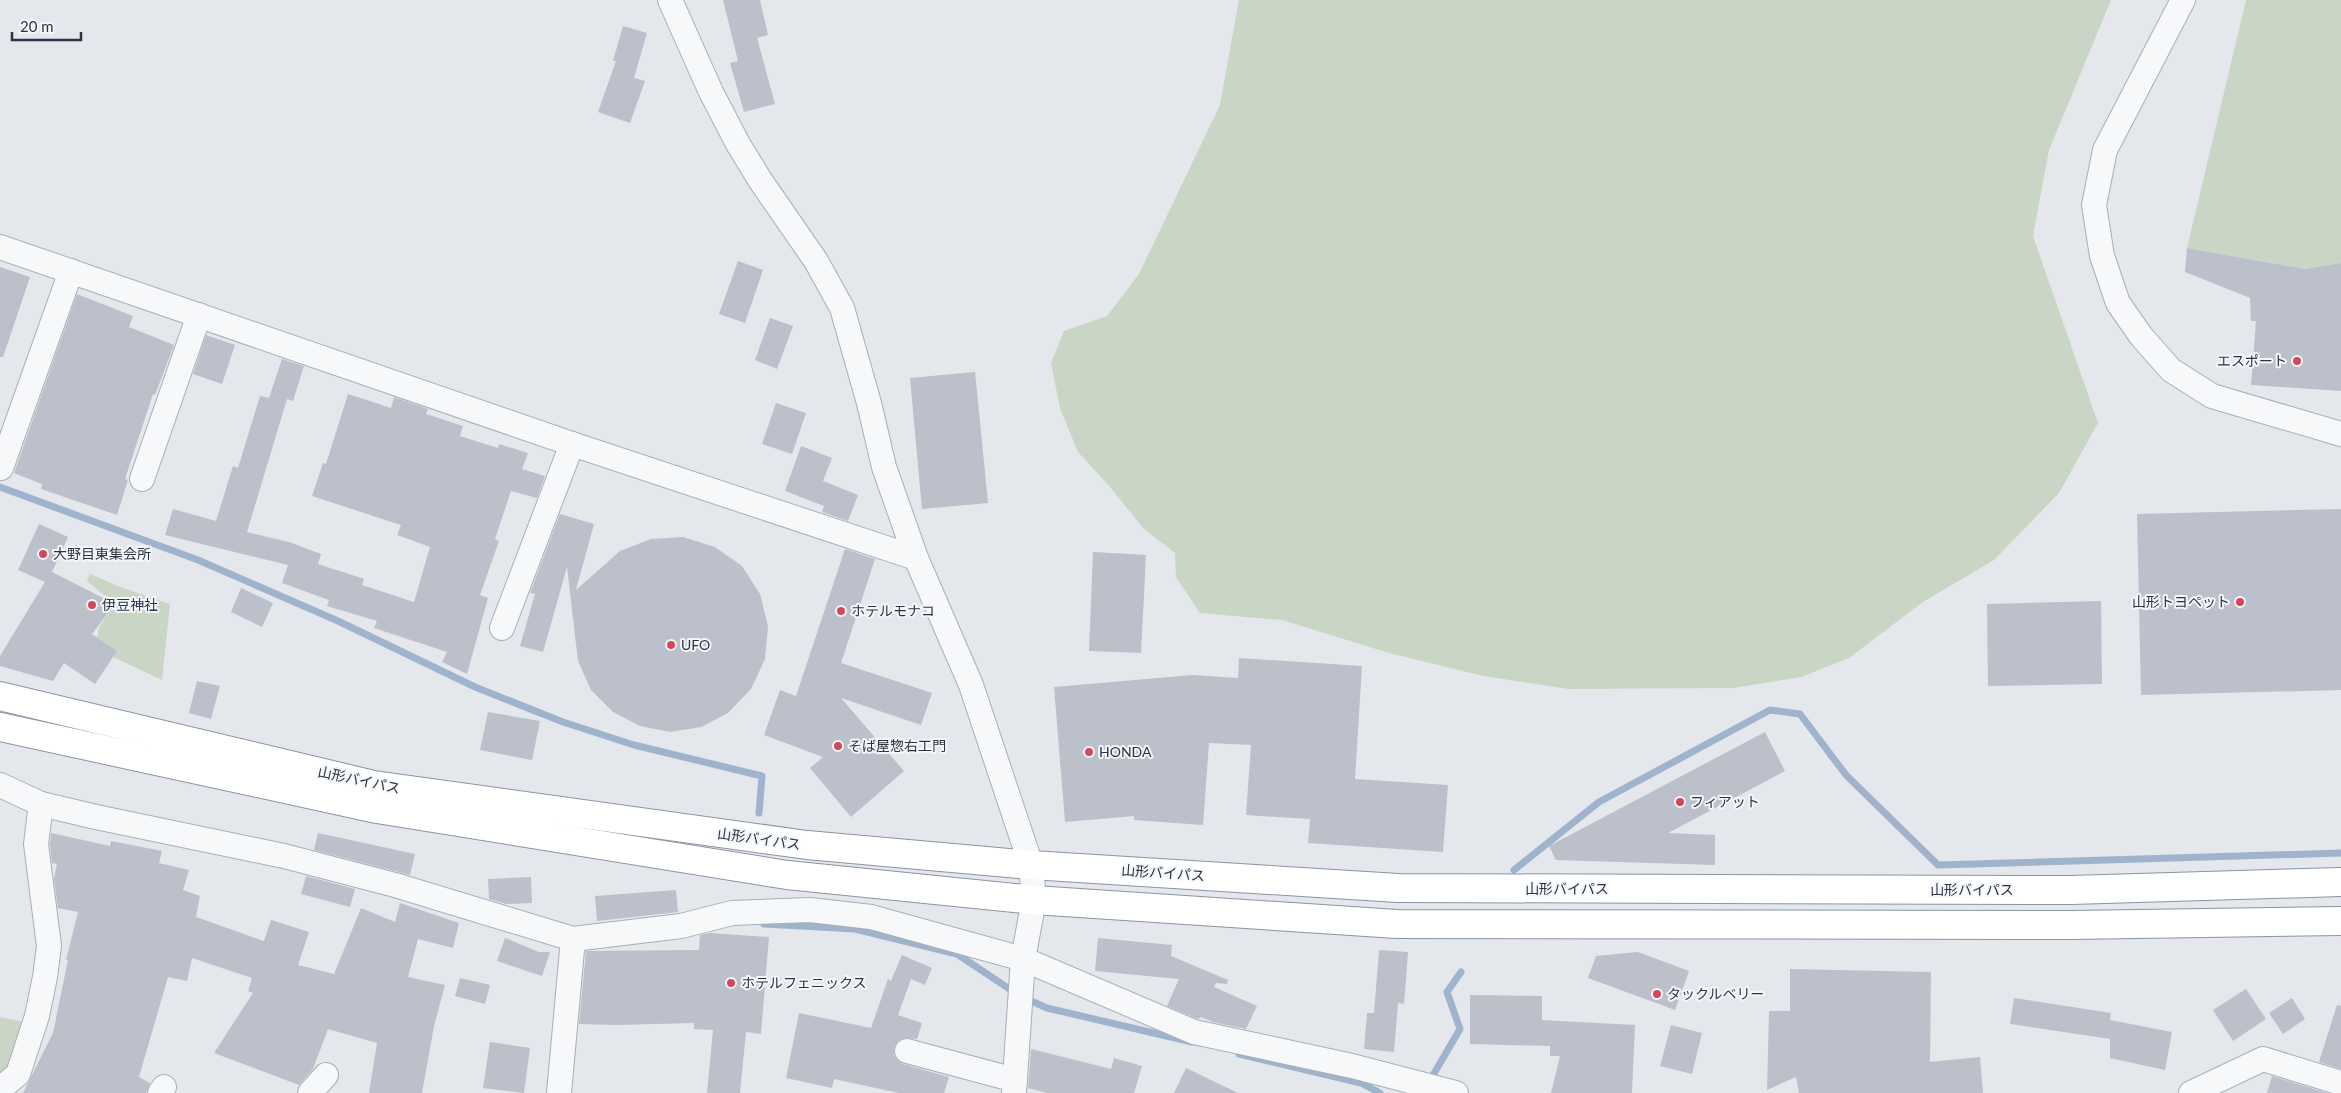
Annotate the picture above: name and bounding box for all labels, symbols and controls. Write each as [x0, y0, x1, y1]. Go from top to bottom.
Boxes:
scale bar [12, 10, 81, 42]
text: 20 m [20, 17, 54, 35]
place label: エスポート [2217, 352, 2287, 369]
marker: エスポート [2291, 355, 2303, 367]
place label: 大野目東集会所 [53, 545, 151, 562]
marker: 大野目東集会所 [37, 548, 49, 560]
place label: 山形トヨペット [2132, 593, 2230, 610]
place label: 伊豆神社 [102, 596, 158, 613]
marker: 山形トヨペット [2234, 596, 2246, 608]
marker: 伊豆神社 [86, 599, 98, 611]
place label: ホテルモナコ [851, 602, 935, 619]
marker: ホテルモナコ [835, 605, 847, 617]
place label: UFO [681, 636, 710, 653]
marker: UFO [665, 639, 677, 651]
place label: そば屋惣右工門 [848, 737, 946, 754]
marker: そば屋惣右工門 [832, 740, 844, 752]
place label: HONDA [1099, 743, 1152, 760]
marker: HONDA [1083, 746, 1095, 758]
street label: 山形バイパス [316, 762, 402, 797]
place label: フィアット [1690, 793, 1760, 810]
marker: フィアット [1674, 796, 1686, 808]
street label: 山形バイパス [716, 824, 802, 853]
street label: 山形バイパス [1121, 861, 1205, 884]
street label: 山形バイパス [1525, 880, 1609, 897]
street label: 山形バイパス [1930, 881, 2014, 898]
place label: ホテルフェニックス [741, 974, 867, 991]
marker: ホテルフェニックス [725, 977, 737, 989]
place label: タックルベリー [1667, 985, 1765, 1002]
marker: タックルベリー [1651, 988, 1663, 1000]

